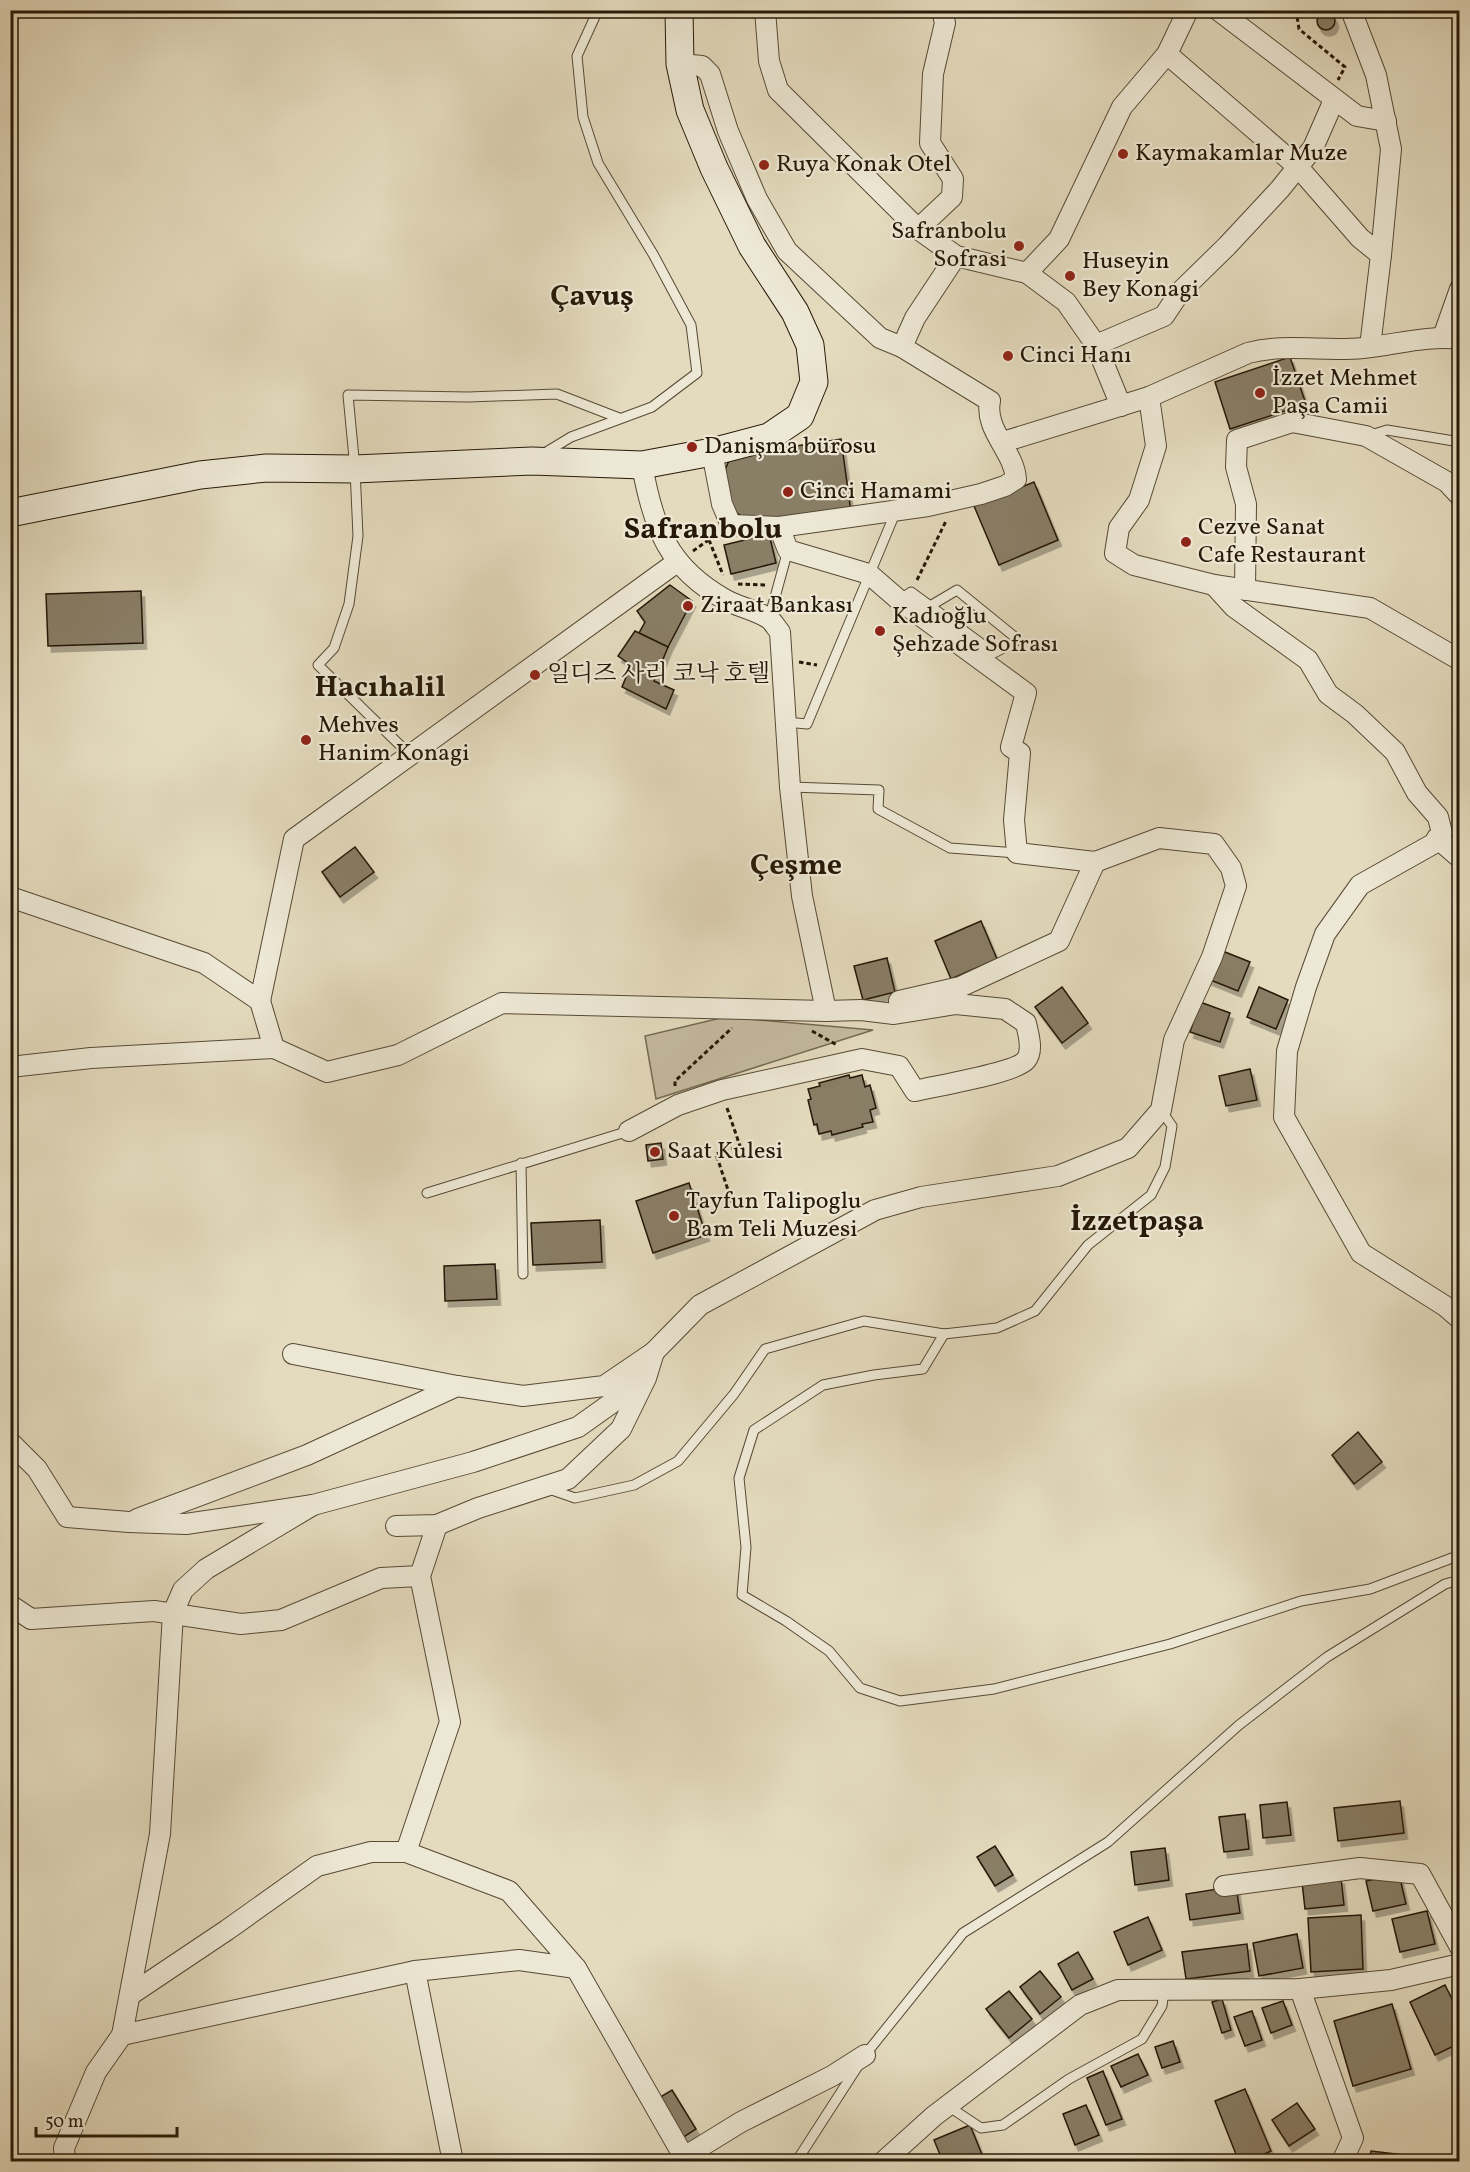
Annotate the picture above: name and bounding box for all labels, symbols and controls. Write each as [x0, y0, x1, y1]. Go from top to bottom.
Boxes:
place label: Kaymakamlar Muze [1135, 137, 1348, 171]
marker: Kaymakamlar Muze [1116, 147, 1130, 161]
place label: Ruya Konak Otel [776, 148, 952, 182]
marker: Ruya Konak Otel [757, 158, 771, 172]
place label: Safranbolu Sofrasi [891, 215, 1007, 277]
marker: Safranbolu Sofrasi [1012, 239, 1026, 253]
place label: Huseyin Bey Konagi [1082, 245, 1199, 307]
marker: Huseyin Bey Konagi [1063, 269, 1077, 283]
district label: Çavuş [550, 276, 634, 318]
place label: Cinci Hanı [1020, 339, 1132, 373]
marker: Cinci Hanı [1001, 349, 1015, 363]
place label: İzzet Mehmet Paşa Camii [1272, 362, 1418, 424]
marker: İzzet Mehmet Paşa Camii [1253, 386, 1267, 400]
place label: Danişma bürosu [704, 430, 877, 464]
marker: Danişma bürosu [685, 440, 699, 454]
place label: Cinci Hamami [800, 475, 952, 509]
marker: Cinci Hamami [781, 485, 795, 499]
district label: Safranbolu [624, 509, 782, 551]
place label: Cezve Sanat Cafe Restaurant [1198, 511, 1366, 573]
marker: Cezve Sanat Cafe Restaurant [1179, 535, 1193, 549]
place label: Ziraat Bankası [700, 589, 853, 623]
marker: Ziraat Bankası [681, 599, 695, 613]
place label: Kadıoğlu Şehzade Sofrası [892, 600, 1058, 662]
marker: Kadıoğlu Şehzade Sofrası [873, 624, 887, 638]
place label: 일디즈 사리 코낙 호텔 [547, 658, 770, 692]
district label: Hacıhalil [314, 667, 446, 709]
marker: 일디즈 사리 코낙 호텔 [528, 668, 542, 682]
place label: Mehves Hanim Konagi [318, 709, 469, 771]
marker: Mehves Hanim Konagi [299, 733, 313, 747]
district label: Çeşme [750, 845, 842, 887]
place label: Saat Kulesi [667, 1135, 783, 1169]
marker: Saat Kulesi [648, 1145, 662, 1159]
place label: Tayfun Talipoglu Bam Teli Muzesi [686, 1185, 861, 1247]
district label: İzzetpaşa [1070, 1201, 1204, 1243]
marker: Tayfun Talipoglu Bam Teli Muzesi [667, 1209, 681, 1223]
scale bar [36, 2100, 177, 2138]
text: 50 m [45, 2110, 84, 2135]

